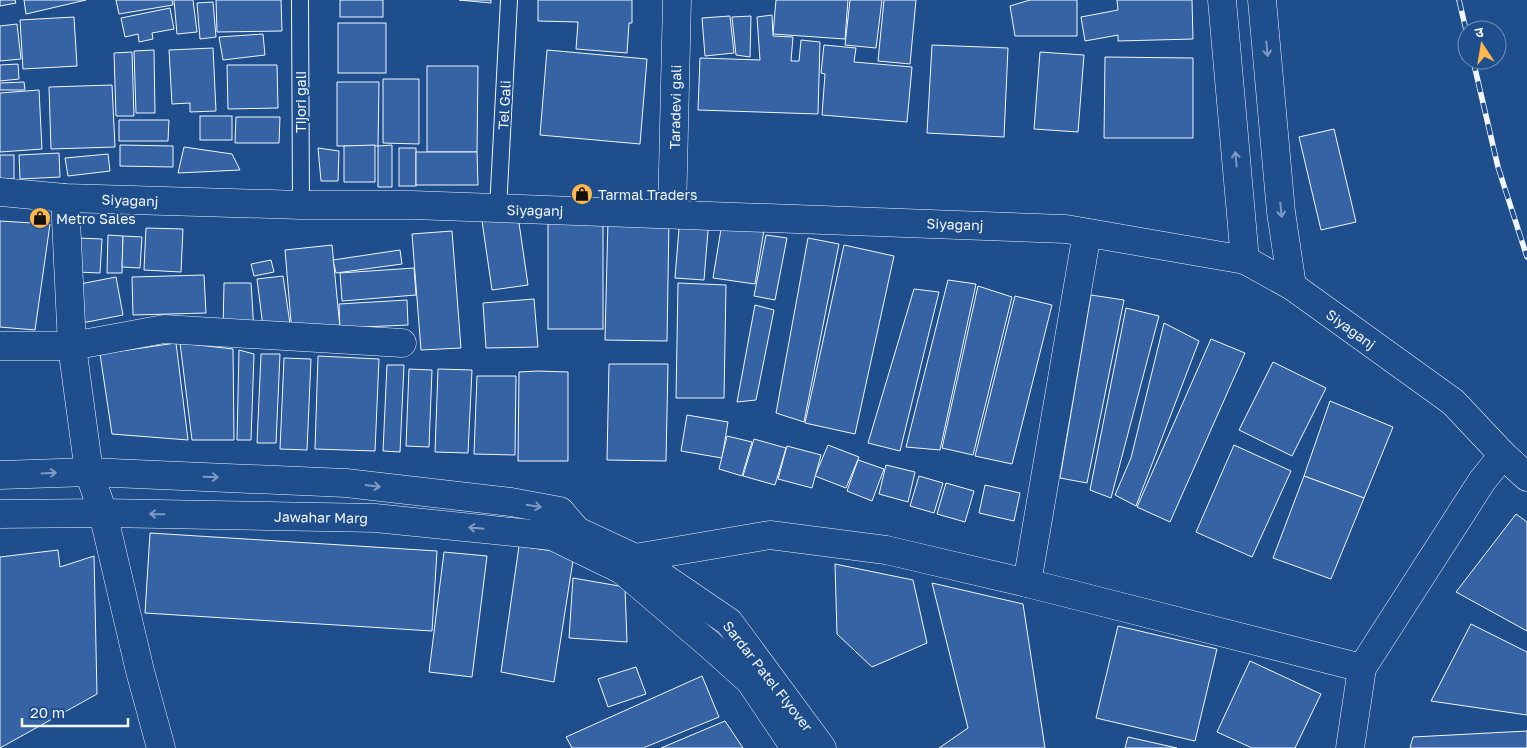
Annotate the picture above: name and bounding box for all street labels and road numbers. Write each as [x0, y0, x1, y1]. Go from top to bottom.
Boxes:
street label: Taradevi gali [666, 64, 684, 150]
street label: Tijori gali [292, 71, 309, 133]
street label: Tel Gali [494, 80, 514, 130]
street label: Siyaganj [101, 191, 159, 209]
street label: Siyaganj [506, 201, 564, 219]
street label: Siyaganj [926, 215, 984, 233]
street label: Siyaganj [1323, 305, 1379, 353]
street label: Jawahar Marg [274, 508, 368, 526]
street label: Sardar Patel Flyover [720, 617, 817, 735]

